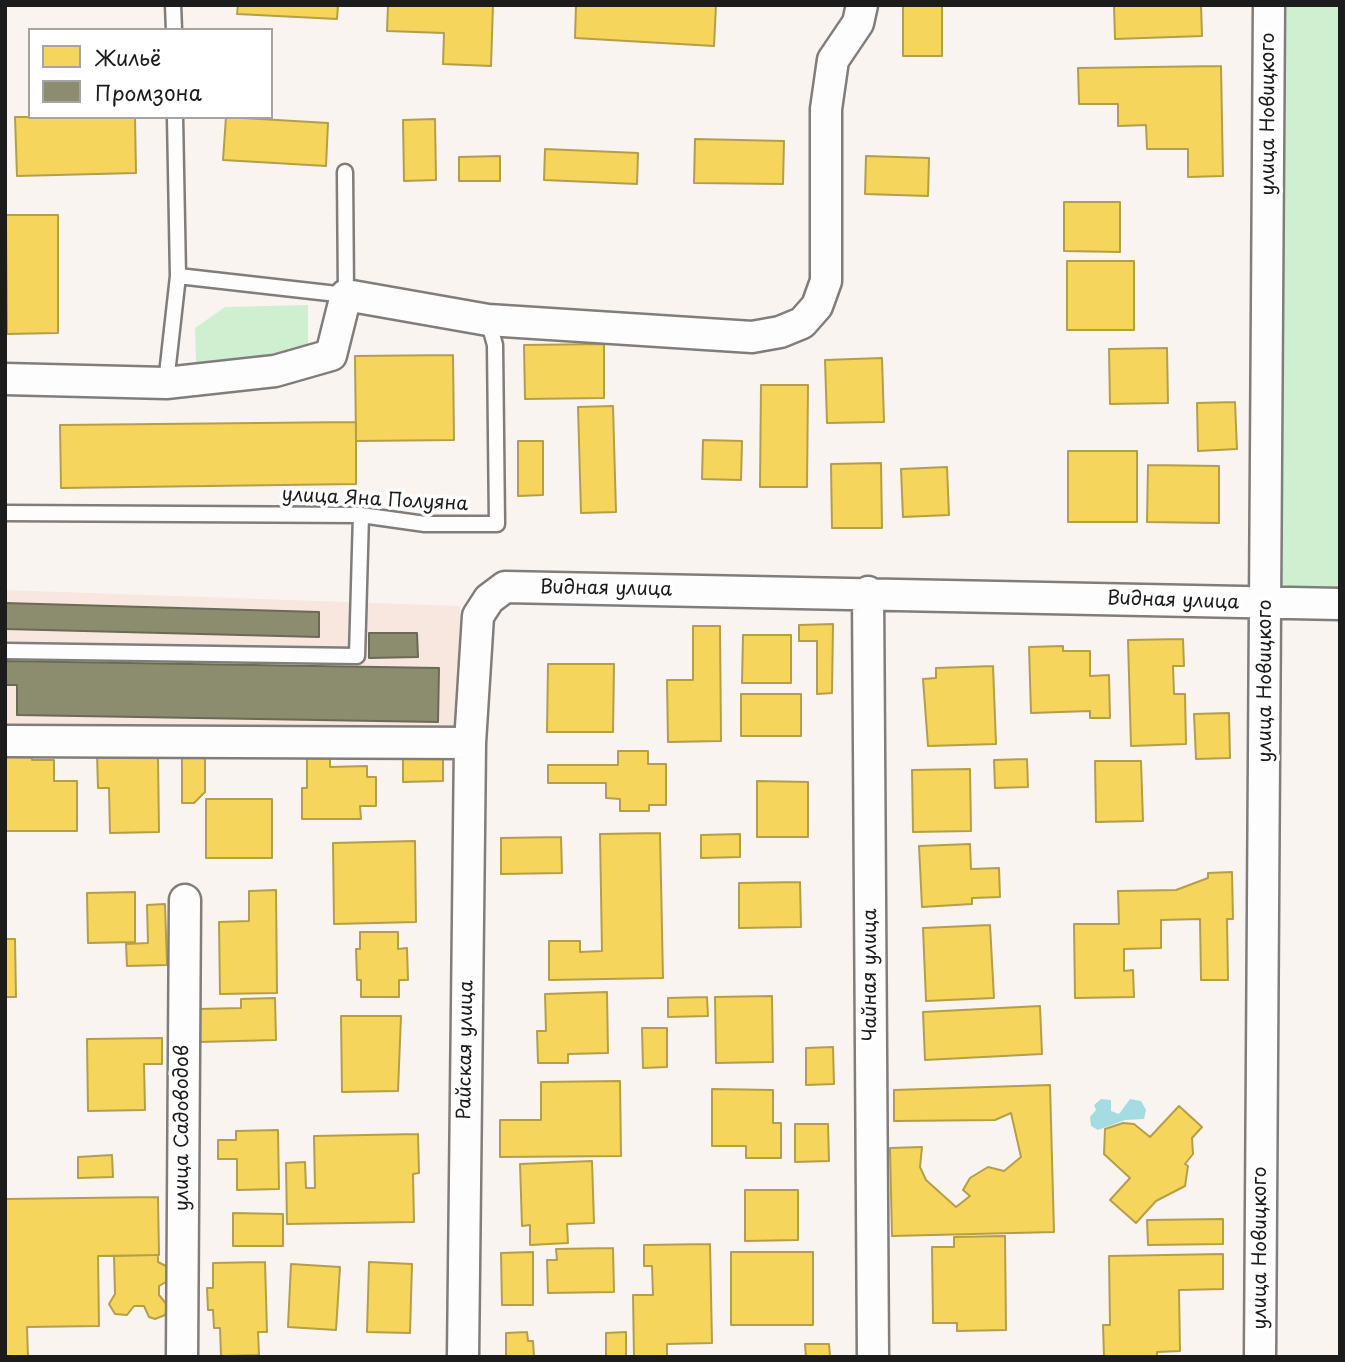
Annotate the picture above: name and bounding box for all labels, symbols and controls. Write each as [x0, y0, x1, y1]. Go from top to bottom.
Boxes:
legend [28, 28, 273, 119]
street label: улица Новицкого [1258, 33, 1280, 195]
text: Жильё [95, 41, 161, 73]
text: Промзона [95, 76, 202, 108]
street label: улица Яна Полуяна [281, 484, 469, 516]
street label: Видная улица [540, 576, 672, 602]
street label: Видная улица [1106, 587, 1240, 615]
street label: улица Новицкого [1255, 600, 1277, 762]
street label: Чайная улица [860, 908, 882, 1042]
street label: Райская улица [453, 980, 479, 1120]
street label: улица Садоводов [172, 1045, 194, 1211]
street label: улица Новицкого [1250, 1167, 1272, 1329]

